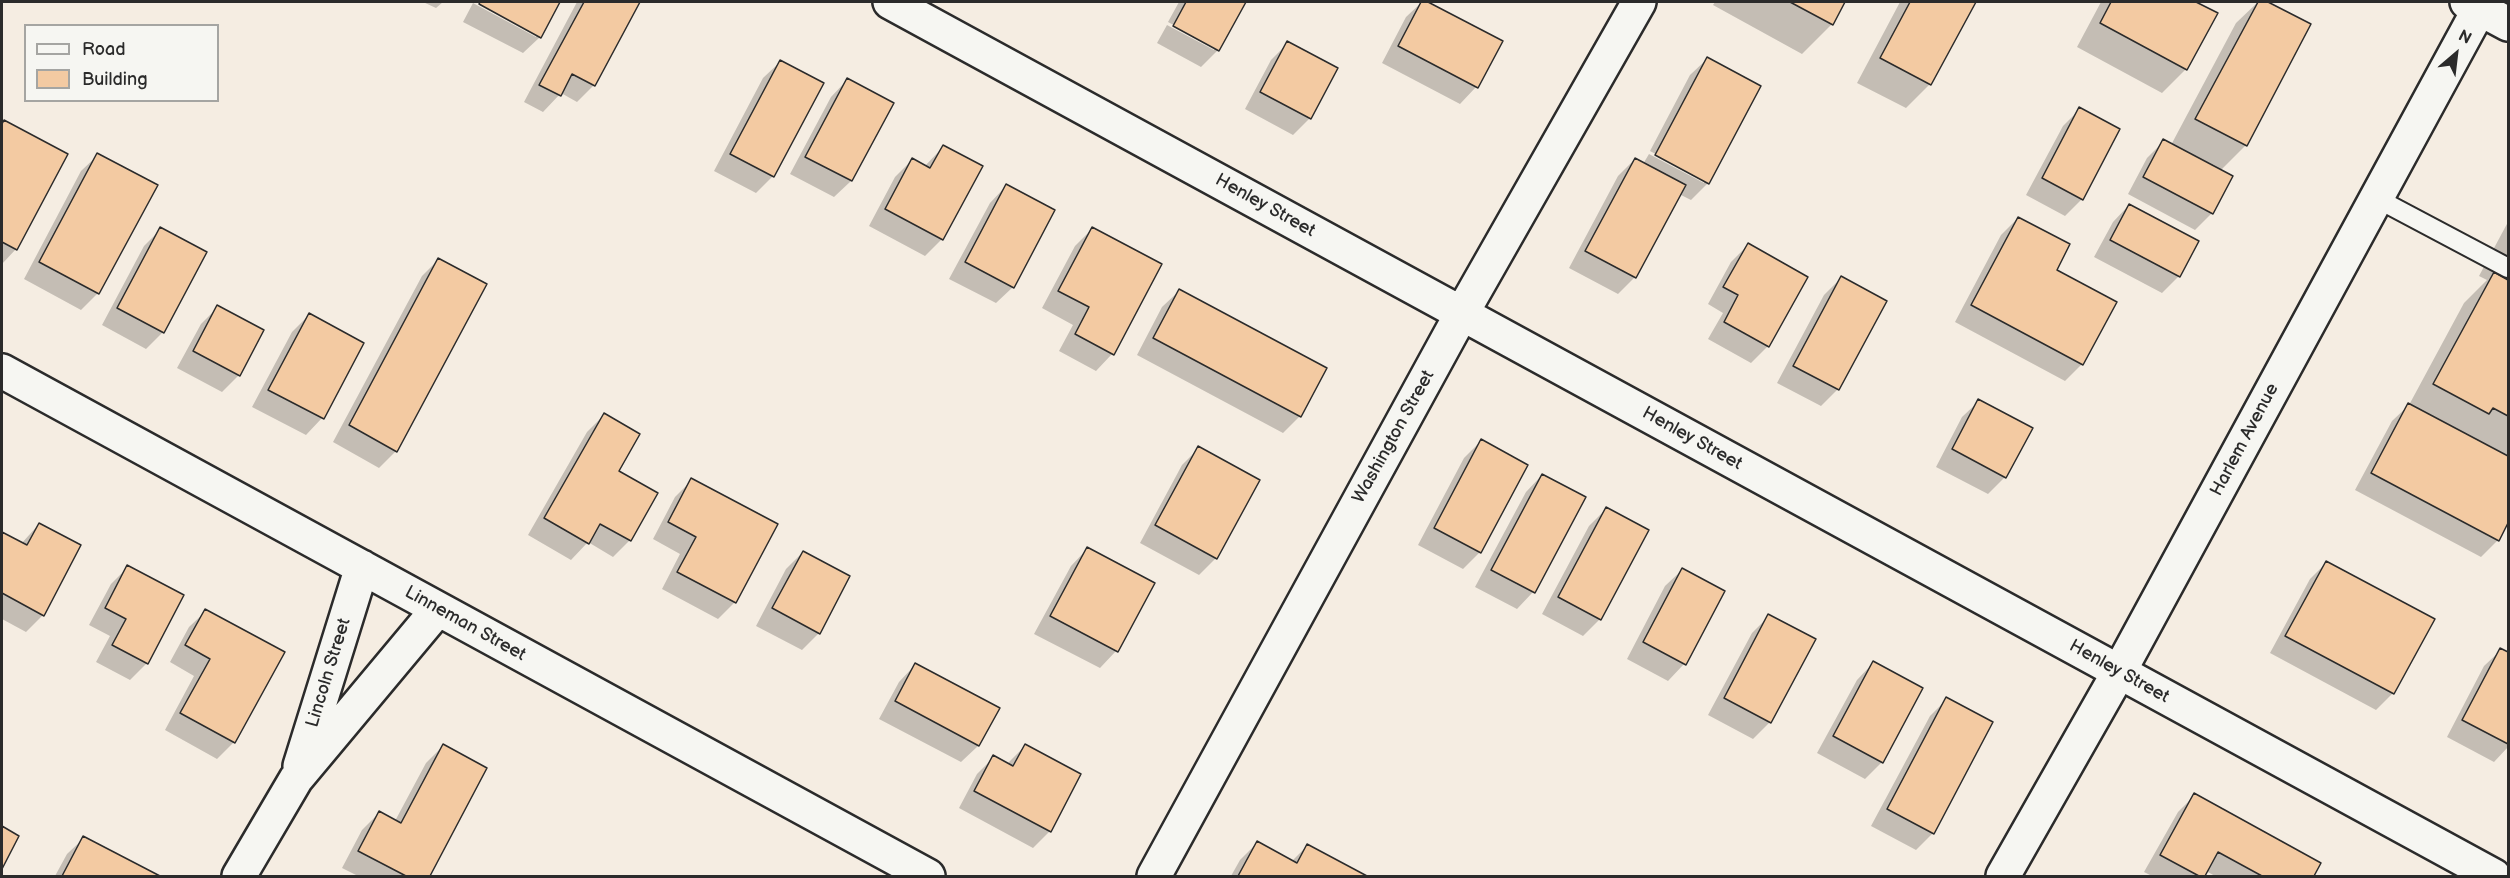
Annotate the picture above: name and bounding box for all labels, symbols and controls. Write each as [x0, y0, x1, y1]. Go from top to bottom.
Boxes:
legend [24, 24, 219, 102]
north arrow [2426, 24, 2486, 84]
text: N [2455, 26, 2474, 49]
text: Road [82, 39, 126, 60]
text: Building [82, 69, 148, 90]
street label: Henley Street [1211, 170, 1319, 242]
street label: Washington Street [1348, 367, 1440, 507]
street label: Harlem Avenue [2206, 380, 2284, 500]
street label: Henley Street [1638, 403, 1746, 475]
street label: Linneman Street [401, 582, 529, 666]
street label: Lincoln Street [302, 616, 356, 730]
street label: Henley Street [2065, 636, 2173, 708]

